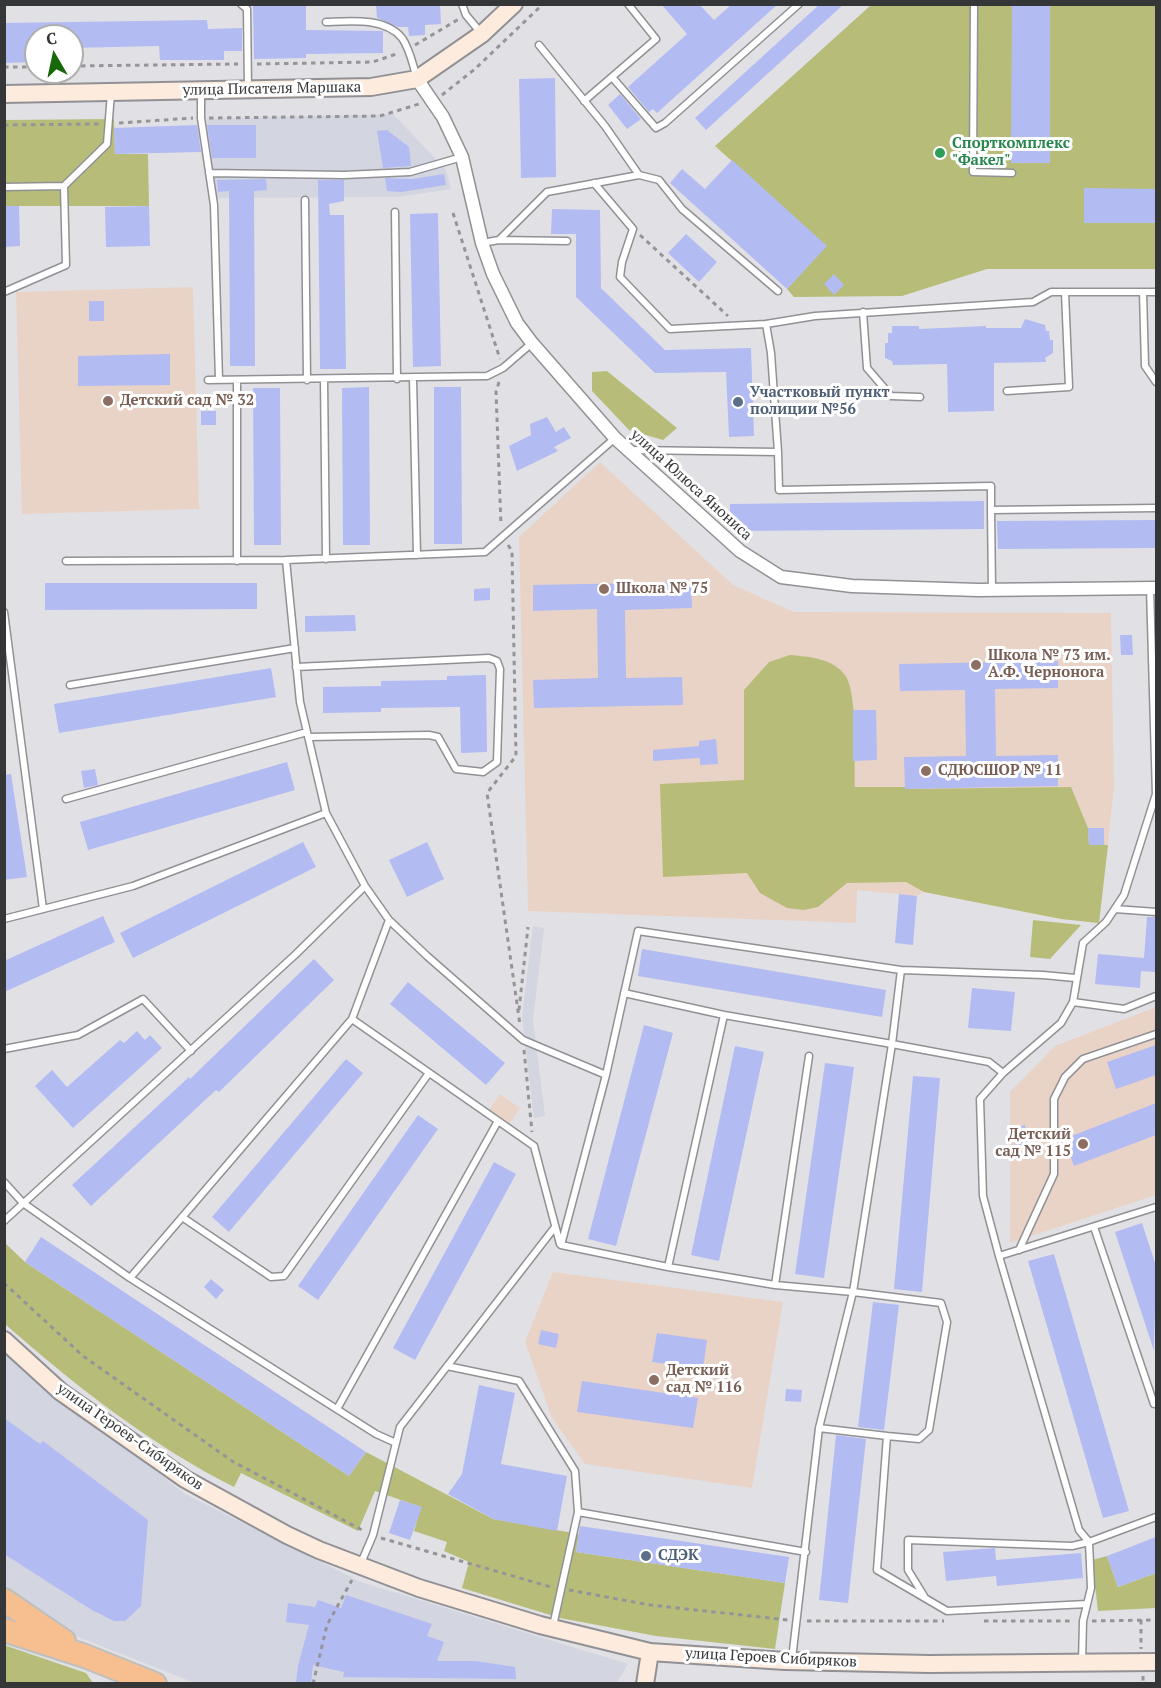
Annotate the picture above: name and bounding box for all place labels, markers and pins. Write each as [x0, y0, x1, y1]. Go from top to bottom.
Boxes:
place label: Спорткомплекс "Факел" [952, 135, 1070, 170]
marker: Спорткомплекс "Факел" [933, 146, 947, 160]
place label: Участковый пункт полиции №56 [750, 384, 890, 419]
place label: Детский сад № 32 [120, 392, 254, 410]
marker: Детский сад № 32 [101, 394, 115, 408]
marker: Участковый пункт полиции №56 [731, 395, 745, 409]
place label: Школа № 75 [616, 580, 708, 598]
marker: Школа № 75 [597, 582, 611, 596]
place label: Школа № 73 им. А.Ф. Чернонога [988, 647, 1111, 682]
marker: Школа № 73 им. А.Ф. Чернонога [969, 658, 983, 672]
place label: СДЮСШОР № 11 [938, 762, 1062, 780]
marker: СДЮСШОР № 11 [919, 764, 933, 778]
place label: Детский сад № 115 [995, 1126, 1071, 1161]
marker: Детский сад № 115 [1076, 1137, 1090, 1151]
place label: Детский сад № 116 [666, 1362, 742, 1397]
marker: Детский сад № 116 [647, 1373, 661, 1387]
place label: СДЭК [658, 1547, 699, 1565]
marker: СДЭК [639, 1549, 653, 1563]

